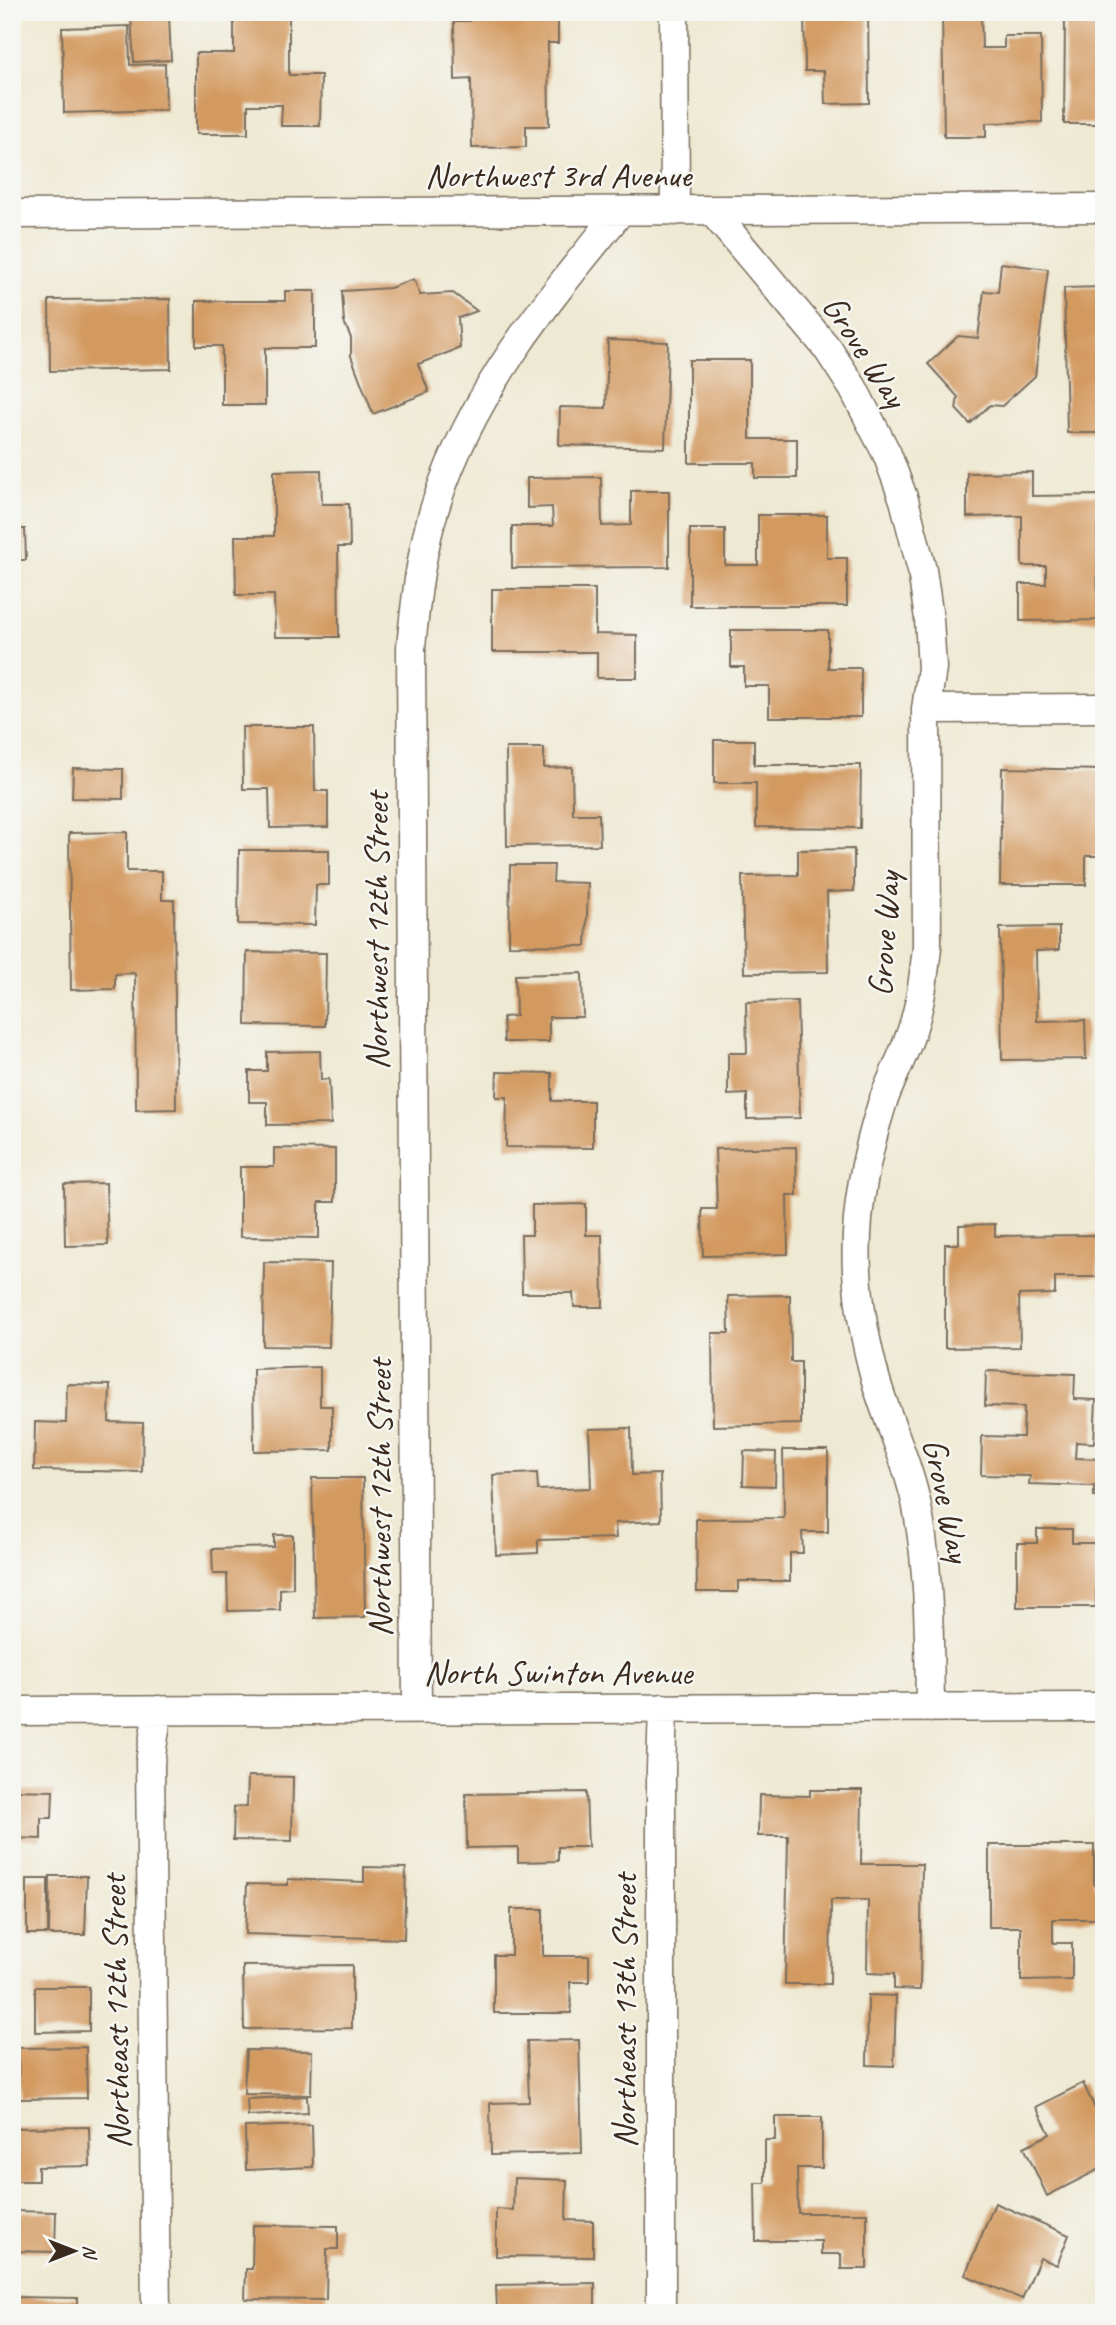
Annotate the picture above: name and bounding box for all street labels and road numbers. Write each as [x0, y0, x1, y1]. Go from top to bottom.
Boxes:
street label: Northwest 3rd Avenue [425, 153, 694, 198]
street label: Grove Way [812, 286, 920, 418]
street label: Northwest 12th Street [354, 789, 399, 1070]
street label: Grove Way [857, 867, 911, 998]
street label: Northwest 12th Street [357, 1356, 402, 1637]
street label: Grove Way [912, 1434, 983, 1569]
street label: North Swinton Avenue [424, 1650, 695, 1695]
street label: Northeast 12th Street [91, 1871, 141, 2149]
street label: Northeast 13th Street [602, 1871, 647, 2148]

